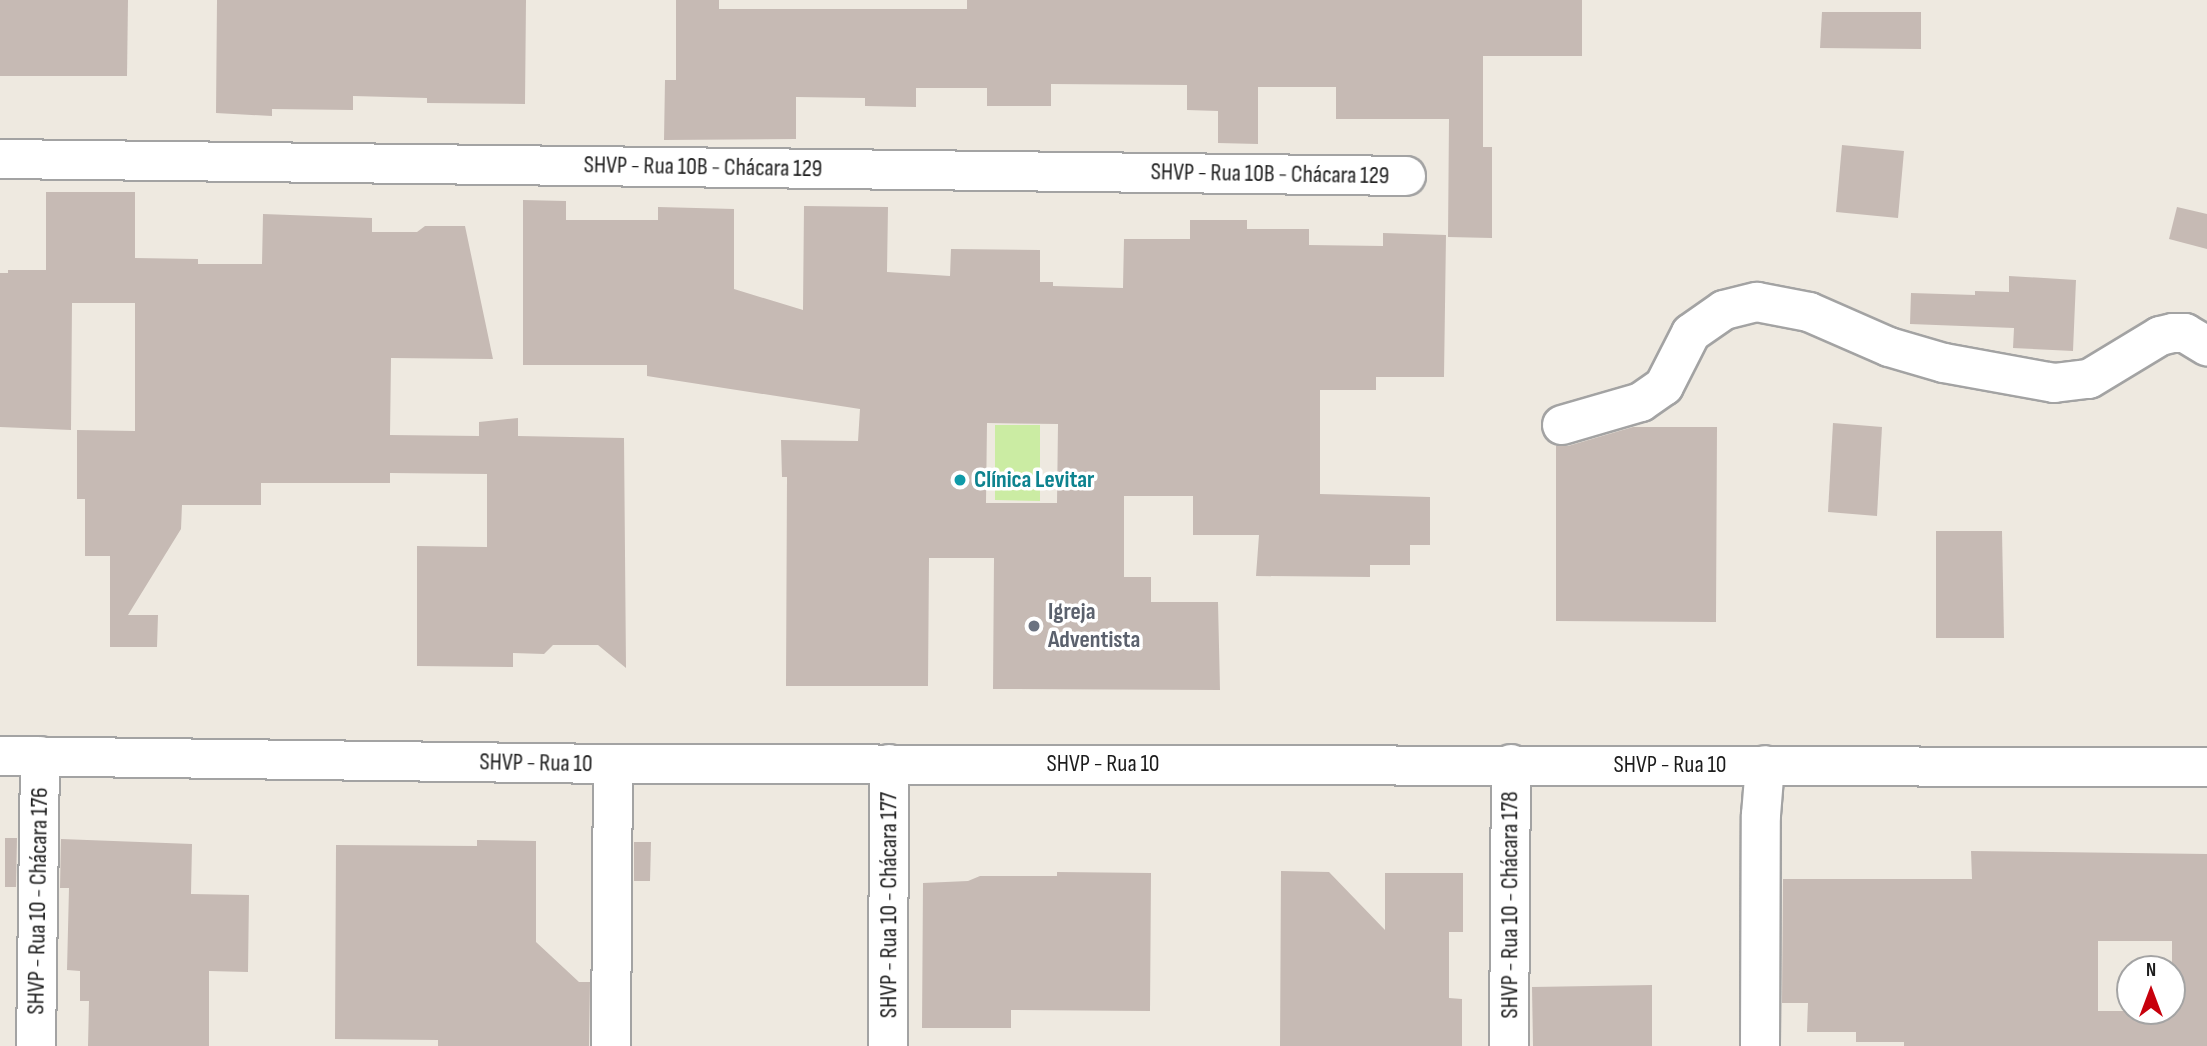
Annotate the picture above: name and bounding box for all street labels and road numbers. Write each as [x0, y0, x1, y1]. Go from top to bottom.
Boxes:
street label: SHVP - Rua 10B - Chácara 129 [583, 151, 823, 183]
street label: SHVP - Rua 10B - Chácara 129 [1150, 158, 1390, 190]
street label: SHVP - Rua 10 [479, 748, 593, 778]
street label: SHVP - Rua 10 [1046, 750, 1160, 778]
street label: SHVP - Rua 10 [1613, 751, 1727, 779]
street label: SHVP - Rua 10 - Chácara 176 [22, 787, 54, 1015]
street label: SHVP - Rua 10 - Chácara 178 [1496, 791, 1524, 1019]
street label: SHVP - Rua 10 - Chácara 177 [875, 792, 903, 1018]

